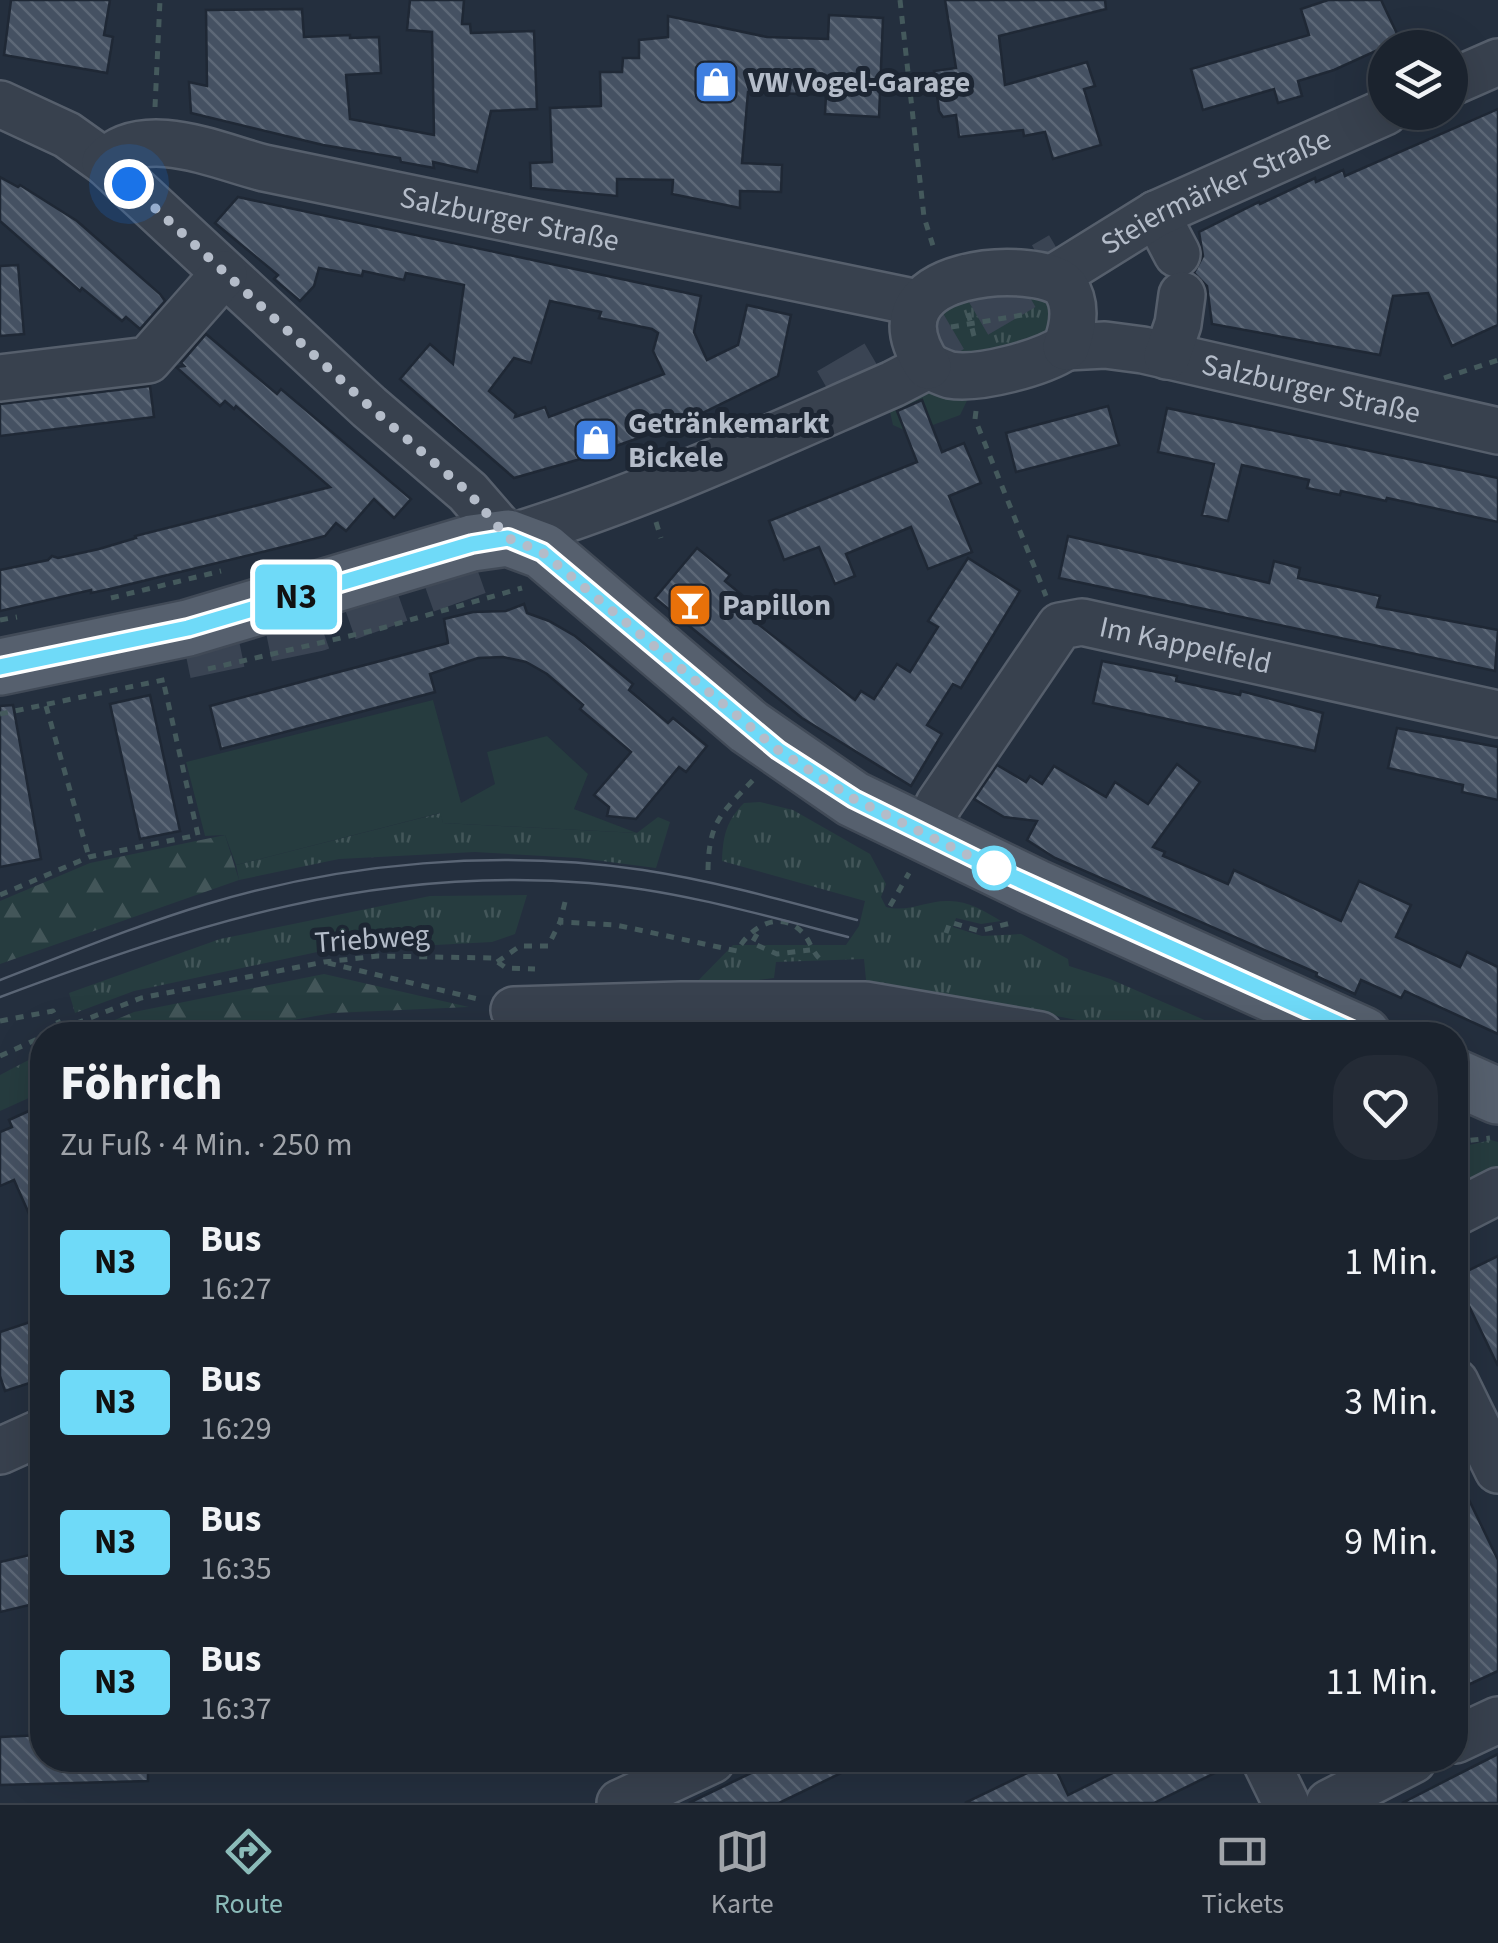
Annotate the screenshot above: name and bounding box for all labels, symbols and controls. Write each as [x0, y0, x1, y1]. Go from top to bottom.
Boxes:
map controls [1368, 30, 1468, 130]
button: layers [1368, 30, 1468, 130]
shop icon: VW Vogel-Garage [693, 59, 739, 105]
place label: VW Vogel-Garage [747, 61, 970, 104]
street label: Steiermärker Straße [1092, 117, 1338, 265]
your location [104, 159, 154, 209]
street label: Salzburger Straße [396, 175, 623, 262]
street label: Salzburger Straße [1198, 343, 1425, 434]
place label: Getränkemarkt Bickele [628, 402, 830, 479]
shop icon: Getränkemarkt Bickele [573, 417, 619, 463]
line badge: N3 [251, 564, 341, 630]
text: N3 [275, 572, 317, 622]
bar icon: Papillon [667, 582, 713, 628]
place label: Papillon [722, 584, 831, 627]
street label: Im Kappelfeld [1095, 605, 1275, 685]
unlabelled marker [973, 847, 1015, 889]
street label: Triebweg [313, 914, 431, 964]
text: Föhrich [60, 1050, 222, 1118]
button: heart [1333, 1055, 1438, 1160]
text: Zu Fuß · 4 Min. · 250 m [60, 1122, 353, 1168]
text: Bus [200, 1212, 261, 1266]
text: 1 Min. [1344, 1235, 1438, 1289]
text: N3 [94, 1237, 136, 1287]
text: 16:27 [200, 1266, 272, 1312]
text: Bus [200, 1352, 261, 1406]
text: 3 Min. [1344, 1375, 1438, 1429]
text: N3 [94, 1377, 136, 1427]
text: 16:29 [200, 1406, 272, 1452]
text: Bus [200, 1492, 261, 1546]
text: 9 Min. [1344, 1515, 1438, 1569]
text: N3 [94, 1517, 136, 1567]
text: 16:35 [200, 1546, 272, 1592]
text: Bus [200, 1632, 261, 1686]
text: 11 Min. [1325, 1655, 1438, 1709]
text: N3 [94, 1657, 136, 1707]
text: 16:37 [200, 1686, 272, 1732]
tab: Route [214, 1824, 283, 1924]
tab: Karte [711, 1824, 774, 1924]
tab: Tickets [1202, 1824, 1284, 1924]

